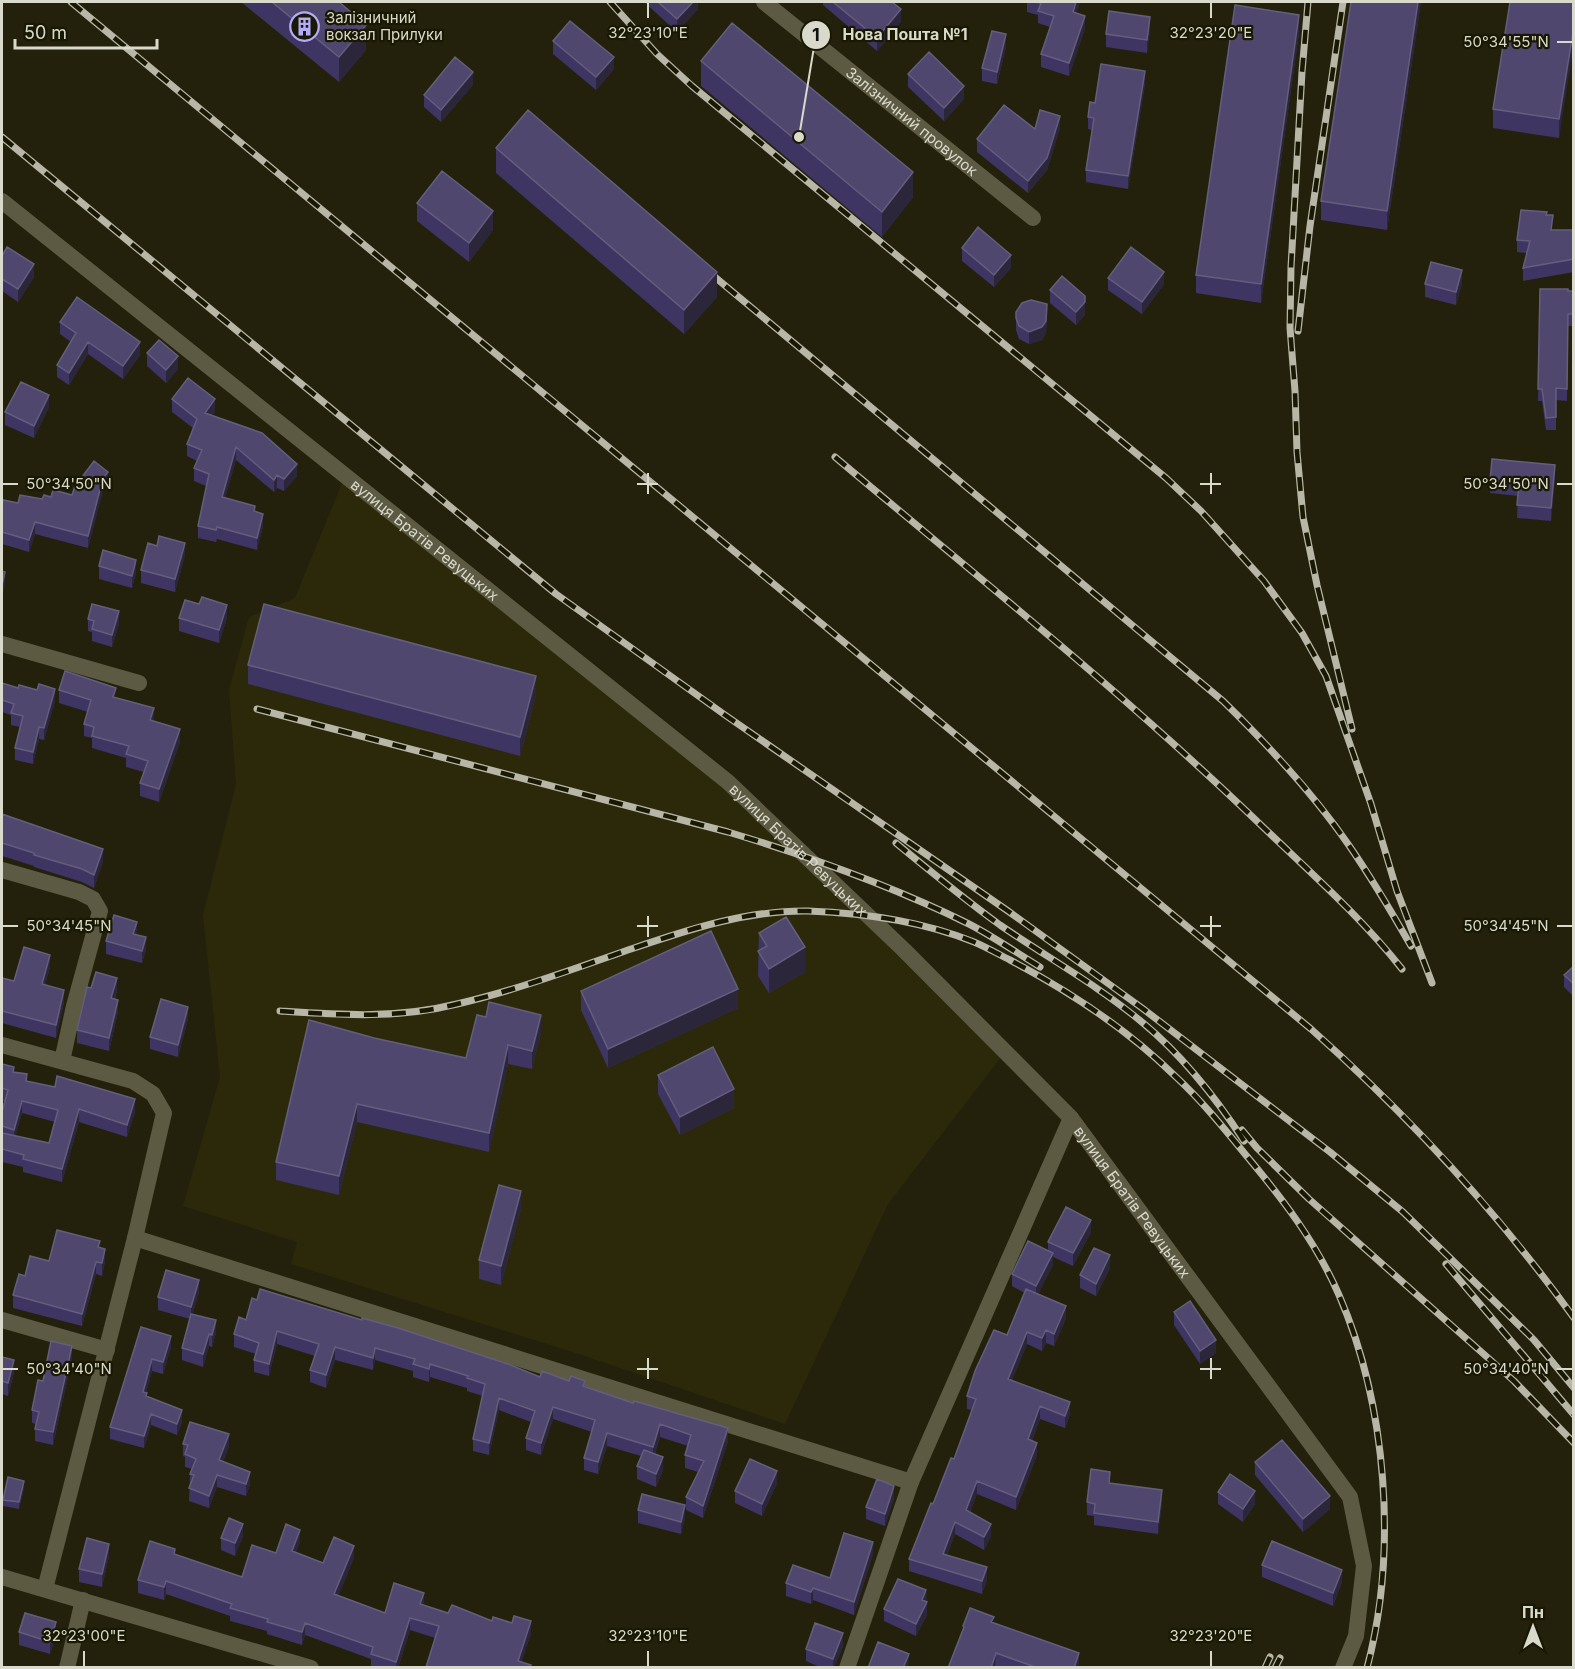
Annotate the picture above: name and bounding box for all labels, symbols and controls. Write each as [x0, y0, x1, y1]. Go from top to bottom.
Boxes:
place label: Залізничний вокзал Прилуки [326, 8, 443, 44]
building icon: Залізничний вокзал Прилуки [289, 10, 321, 42]
scale bar [15, 12, 158, 50]
callout: Нова Пошта №1 [801, 18, 980, 52]
text: 50 m [24, 22, 67, 43]
text: 32°23'10"E [608, 23, 688, 42]
text: 32°23'20"E [1170, 23, 1252, 42]
text: 1 [812, 24, 820, 45]
text: Нова Пошта №1 [842, 24, 968, 44]
text: 50°34'55"N [1463, 32, 1549, 51]
street label: Залізничний провулок [842, 62, 982, 180]
text: 50°34'50"N [26, 474, 112, 493]
text: 50°34'50"N [1463, 474, 1549, 493]
street label: вулиця Братів Ревуцьких [347, 475, 503, 605]
street label: вулиця Братів Ревуцьких [726, 779, 872, 920]
text: 50°34'45"N [26, 916, 112, 935]
text: 50°34'45"N [1463, 916, 1549, 935]
street label: вулиця Братів Ревуцьких [1070, 1122, 1195, 1281]
text: 50°34'40"N [26, 1359, 112, 1378]
text: 50°34'40"N [1463, 1359, 1549, 1378]
north arrow [1503, 1597, 1563, 1657]
text: Пн [1522, 1602, 1544, 1622]
text: 32°23'00"E [42, 1626, 126, 1645]
text: 32°23'10"E [608, 1626, 688, 1645]
text: 32°23'20"E [1170, 1626, 1252, 1645]

